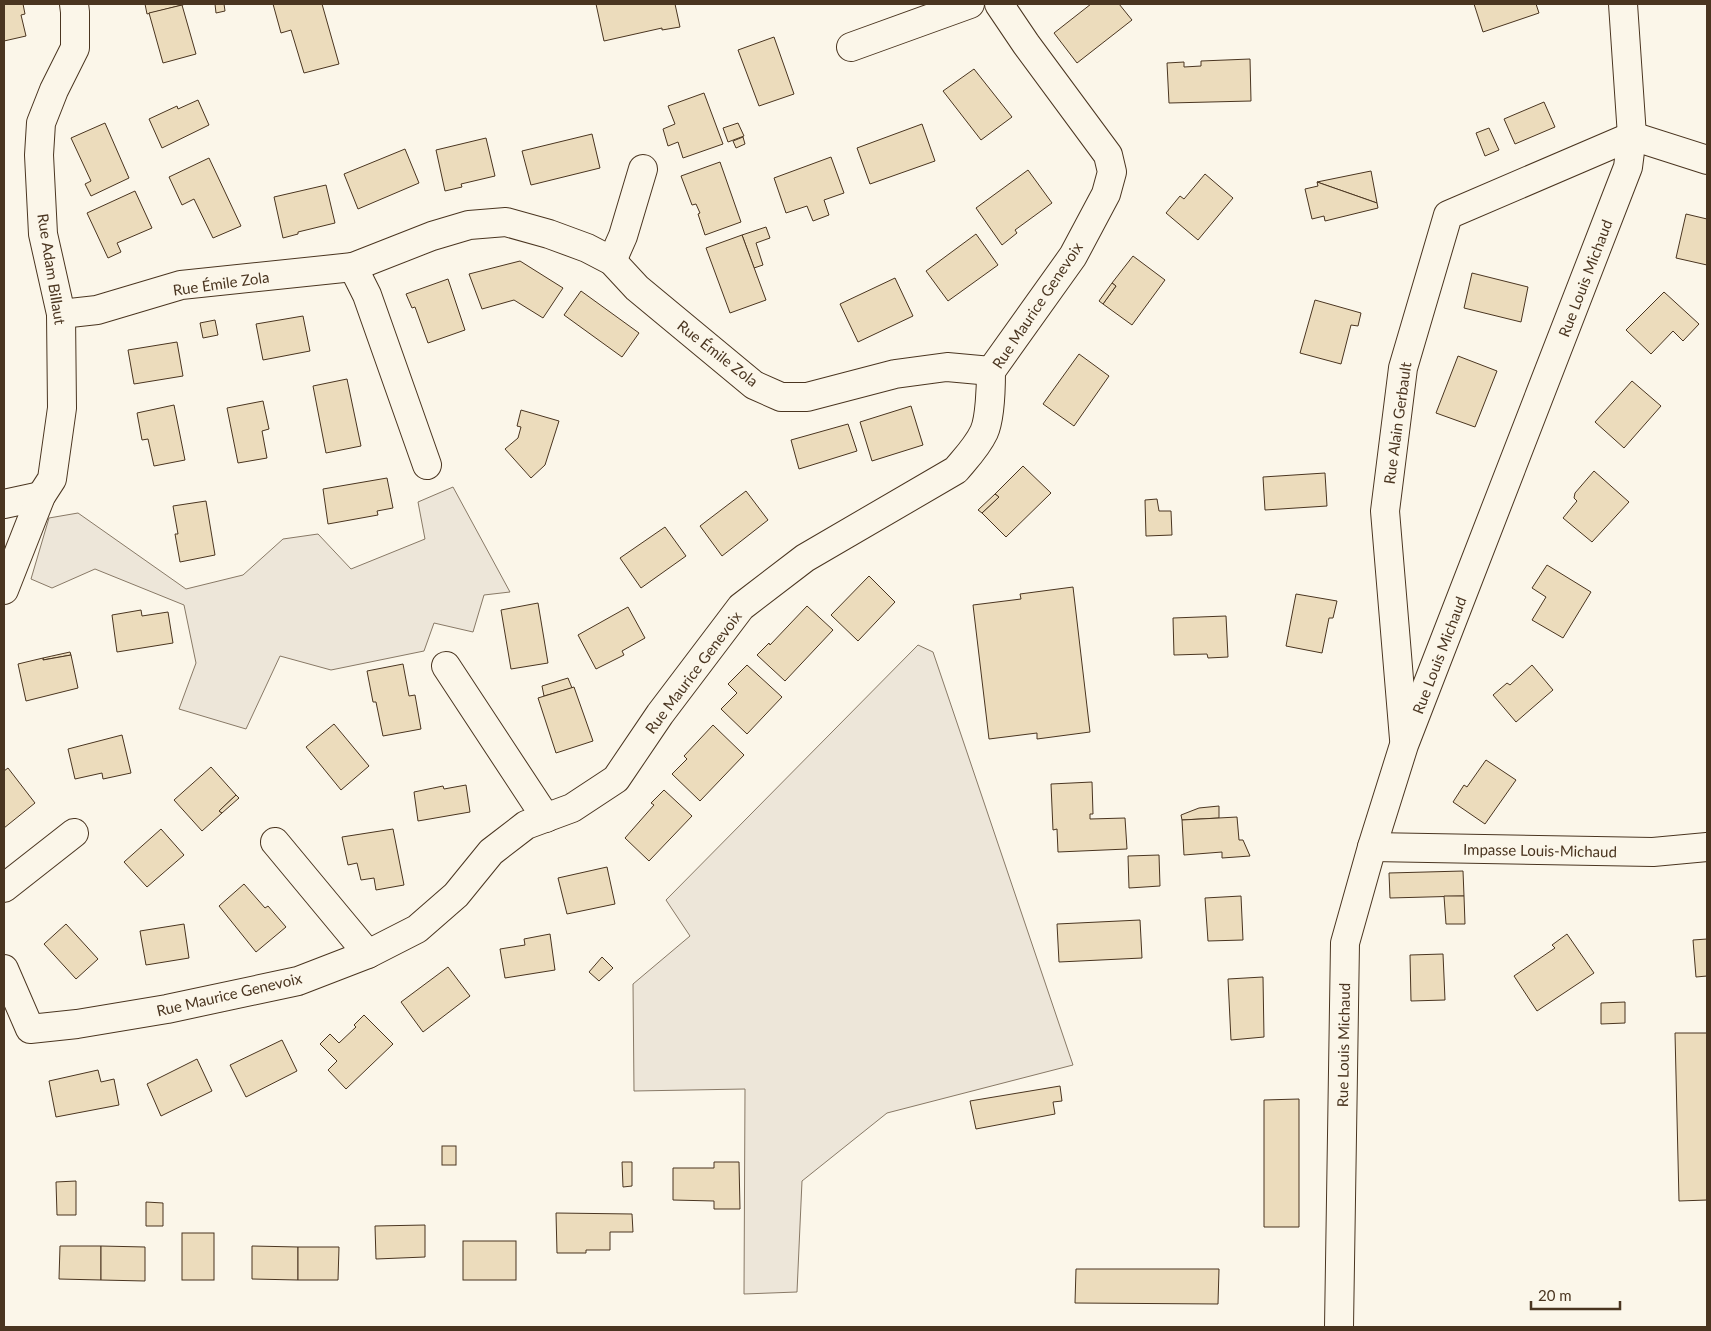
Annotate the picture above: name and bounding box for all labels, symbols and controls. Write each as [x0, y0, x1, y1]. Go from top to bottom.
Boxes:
street label: Rue Adam Billaut [34, 212, 70, 326]
street label: Rue Louis Michaud [1554, 217, 1616, 339]
street label: Rue Maurice Genevoix [988, 238, 1086, 372]
street label: Rue Émile Zola [172, 267, 270, 299]
street label: Rue Émile Zola [674, 316, 762, 390]
street label: Rue Alain Gerbault [1380, 360, 1415, 485]
street label: Rue Louis Michaud [1408, 594, 1470, 716]
street label: Rue Maurice Genevoix [641, 607, 745, 737]
street label: Impasse Louis-Michaud [1463, 840, 1617, 860]
street label: Rue Maurice Genevoix [155, 968, 304, 1019]
street label: Rue Louis Michaud [1333, 983, 1353, 1107]
scale bar [1531, 1278, 1620, 1310]
text: 20 m [1538, 1286, 1572, 1304]

